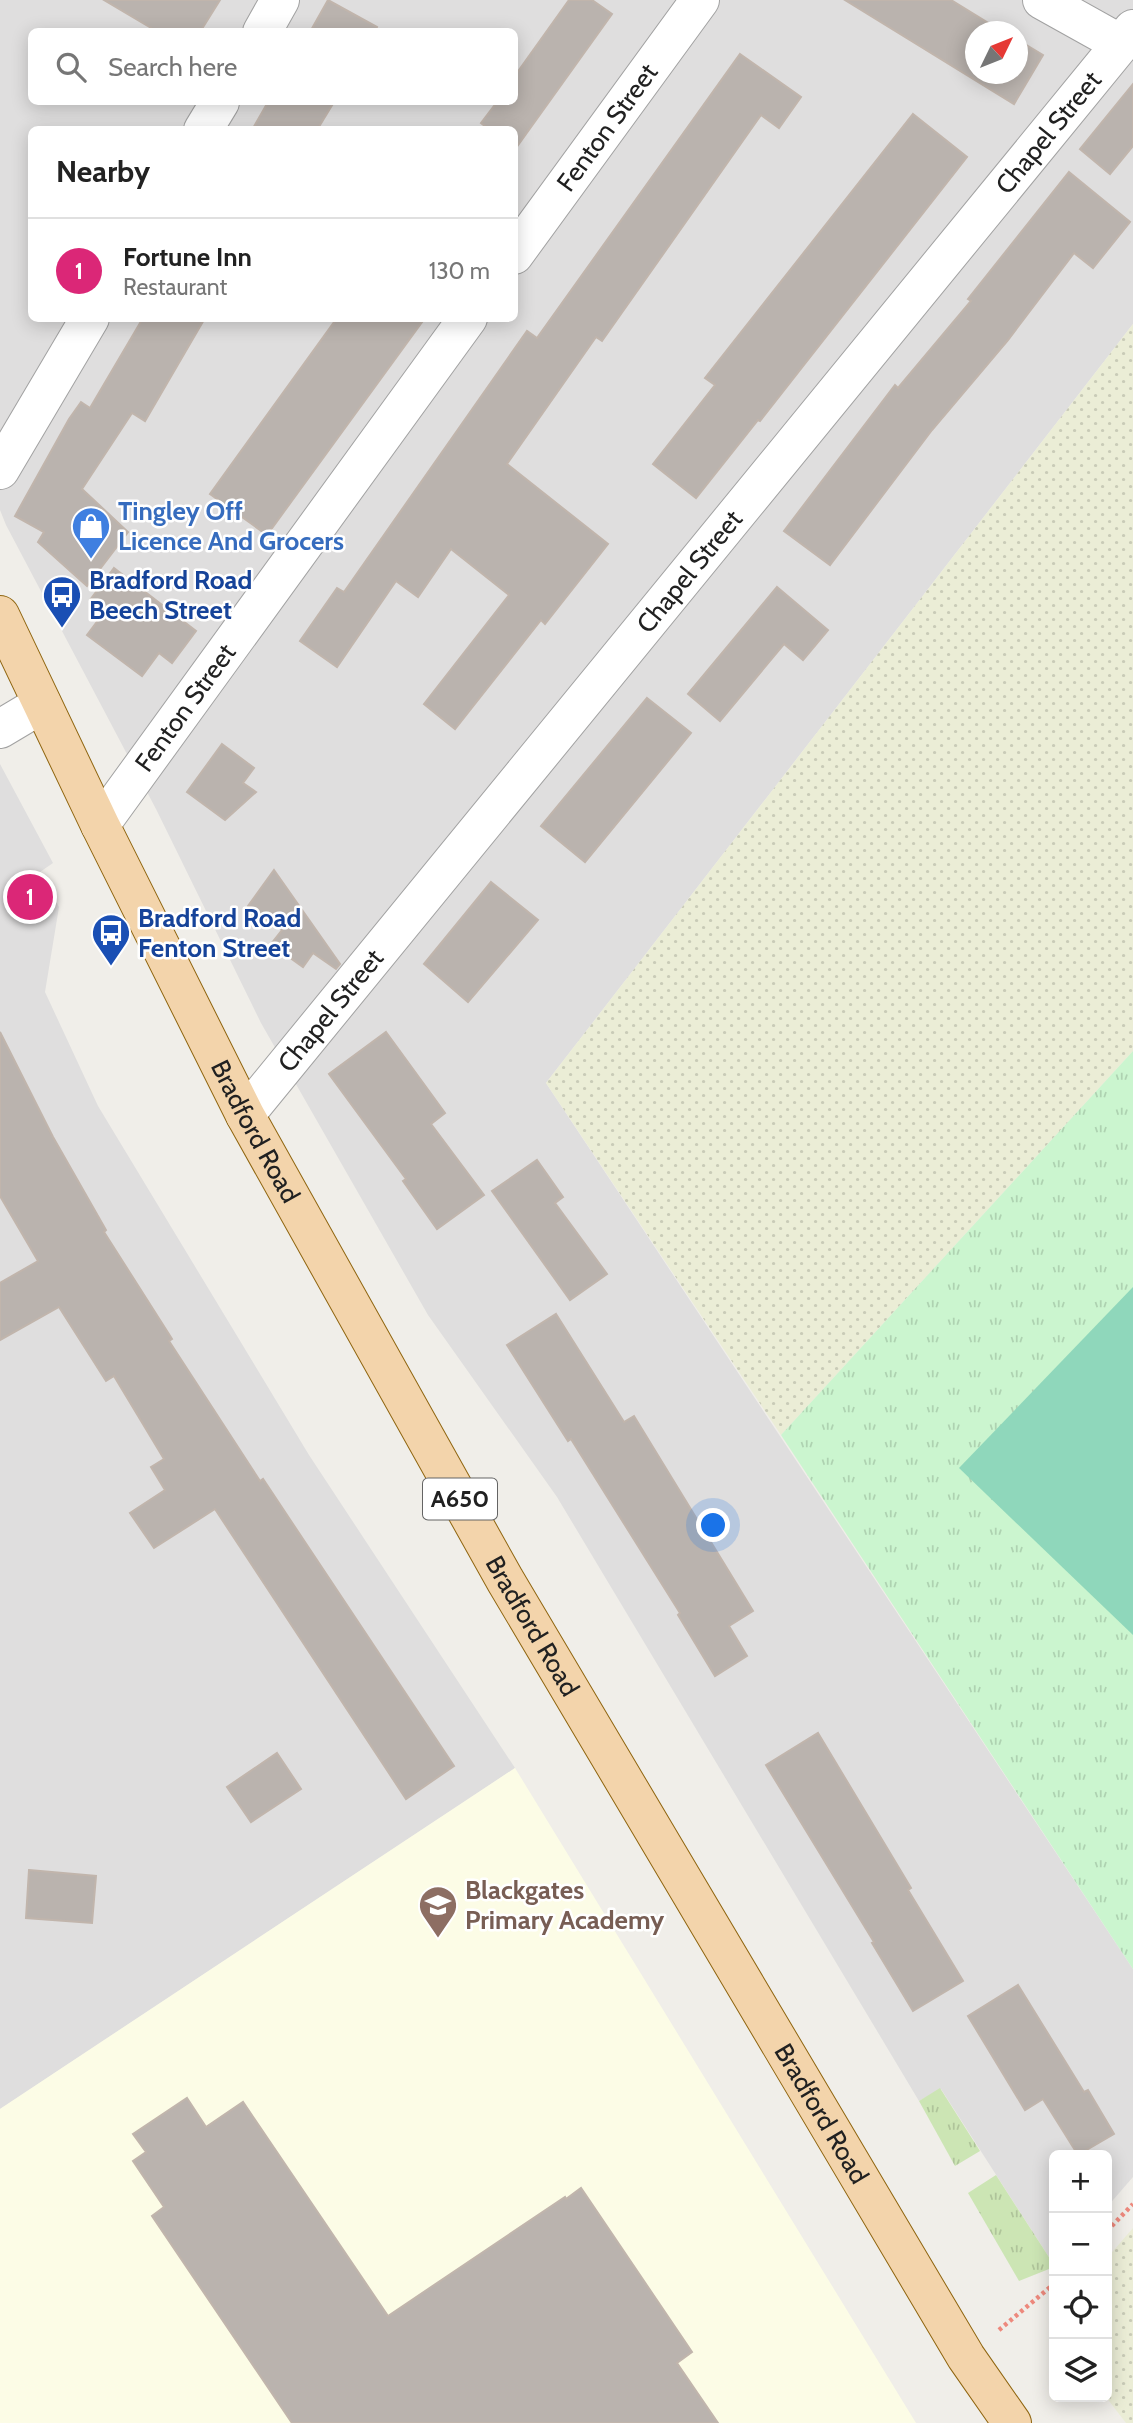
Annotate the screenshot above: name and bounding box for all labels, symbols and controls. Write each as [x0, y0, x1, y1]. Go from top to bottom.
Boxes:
north arrow [965, 21, 1028, 84]
search box [28, 28, 518, 105]
icon: search [52, 48, 90, 86]
text: Search here [108, 51, 237, 83]
street label: Fenton Street [550, 57, 664, 198]
street label: Chapel Street [989, 65, 1108, 201]
text: Nearby [56, 153, 150, 190]
text: Fortune Inn [123, 241, 252, 273]
text: 1 [75, 257, 83, 285]
text: 130 m [429, 257, 490, 285]
text: Restaurant [123, 273, 227, 301]
place label: Tingley Off Licence And Grocers [118, 495, 344, 557]
street label: Chapel Street [630, 503, 749, 639]
shop icon: Tingley Off Licence And Grocers [70, 505, 112, 560]
place label: Bradford Road Beech Street [89, 564, 252, 626]
bus stop icon: Bradford Road Beech Street [41, 574, 83, 629]
street label: Fenton Street [128, 637, 242, 778]
pin: 1 [7, 871, 53, 923]
place label: Bradford Road Fenton Street [138, 902, 301, 964]
bus stop icon: Bradford Road Fenton Street [90, 912, 132, 967]
street label: Chapel Street [271, 942, 390, 1078]
street label: Bradford Road [204, 1055, 307, 1208]
road number: A650 [423, 1478, 497, 1520]
your location [696, 1508, 730, 1542]
street label: Bradford Road [479, 1550, 586, 1702]
place label: Blackgates Primary Academy [465, 1874, 664, 1936]
school or university icon: Blackgates Primary Academy [417, 1884, 459, 1939]
street label: Bradford Road [768, 2038, 876, 2190]
map controls [1049, 2150, 1112, 2402]
button: + [1049, 2150, 1112, 2213]
button: − [1049, 2213, 1112, 2276]
button: locate [1049, 2276, 1112, 2339]
button: layers [1049, 2339, 1112, 2402]

